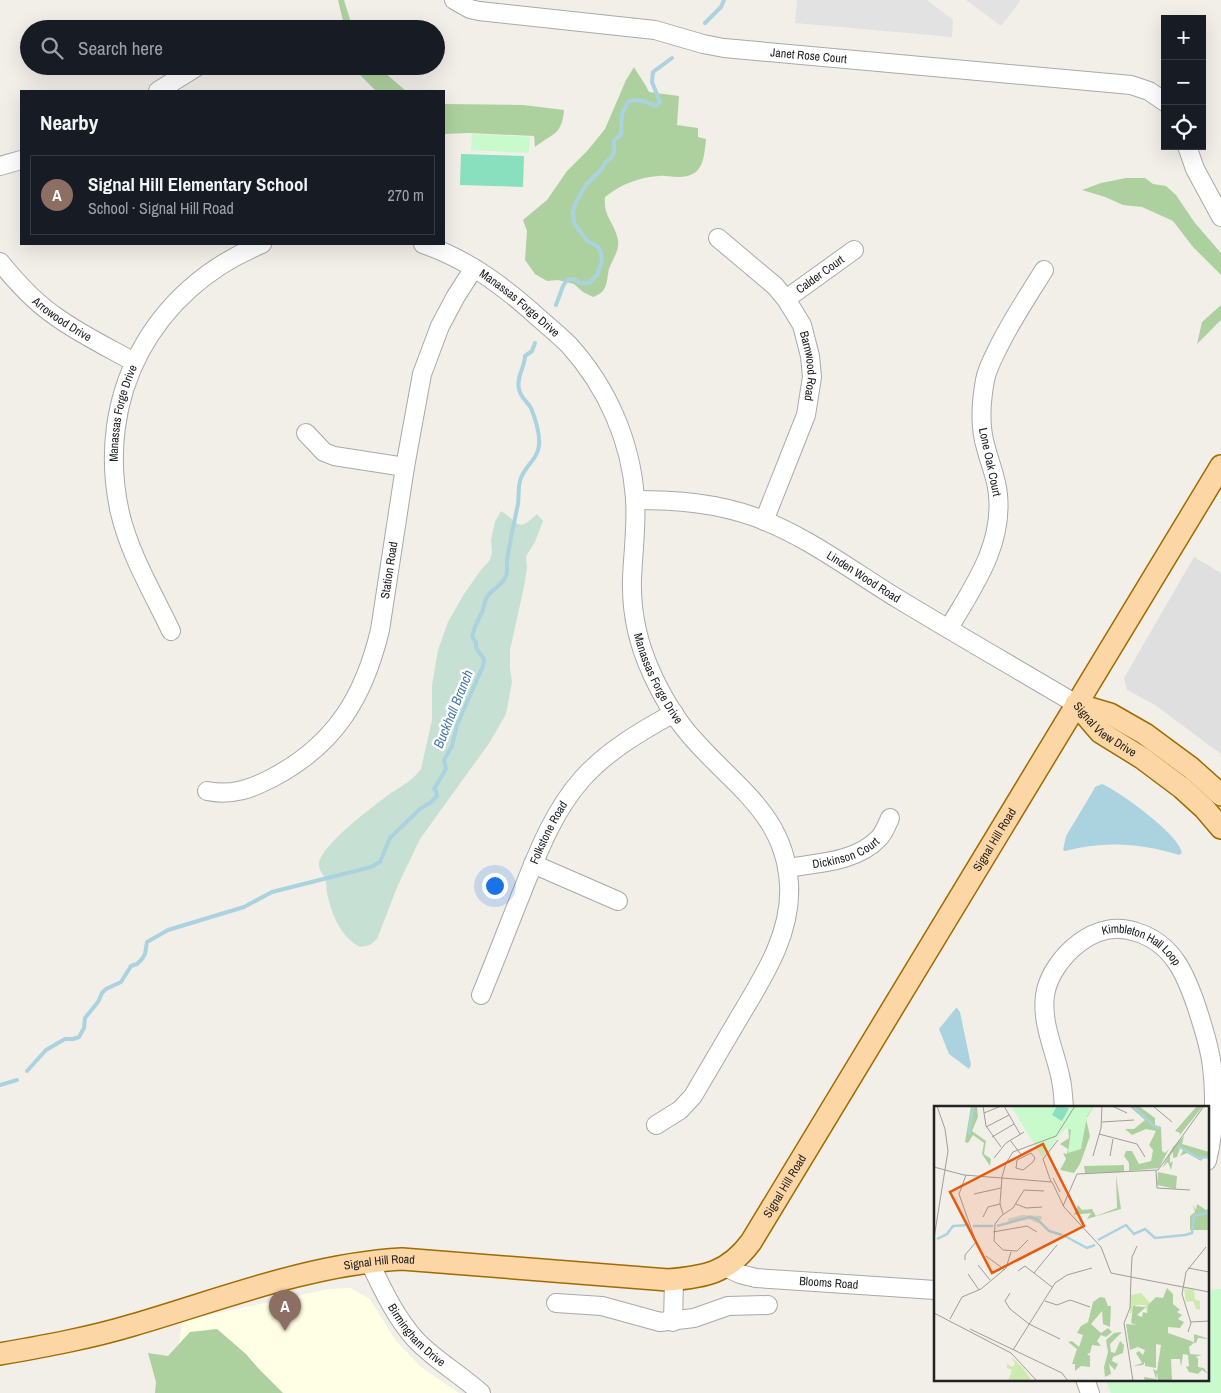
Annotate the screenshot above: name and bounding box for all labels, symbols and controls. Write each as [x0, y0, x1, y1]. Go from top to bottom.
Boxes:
map controls [1161, 15, 1206, 150]
button: + [1161, 15, 1206, 60]
search box [20, 20, 445, 75]
icon: search [38, 34, 66, 62]
text: Search here [78, 35, 163, 61]
street label: Janet Rose Court [770, 44, 848, 67]
button: − [1161, 60, 1206, 105]
button: locate [1161, 105, 1206, 150]
text: Nearby [40, 108, 98, 137]
text: Signal Hill Elementary School [88, 171, 308, 197]
text: A [52, 184, 62, 206]
text: 270 m [388, 184, 424, 206]
text: School · Signal Hill Road [88, 197, 234, 219]
street label: Calder Court [793, 251, 848, 297]
street label: Manassas Forge Drive [476, 266, 563, 341]
street label: Arrowood Drive [28, 293, 94, 345]
street label: Barnwood Road [796, 329, 820, 402]
street label: Manassas Forge Drive [106, 362, 141, 462]
street label: Lone Oak Court [975, 426, 1005, 498]
street label: Station Road [377, 540, 401, 600]
street label: Linden Wood Road [824, 547, 903, 606]
street label: Manassas Forge Drive [630, 631, 686, 727]
water label: Buckhall Branch [429, 667, 477, 751]
street label: Signal View Drive [1070, 699, 1140, 761]
street label: Folkstone Road [526, 798, 571, 866]
street label: Signal Hill Road [969, 805, 1020, 874]
street label: Dickinson Court [811, 834, 883, 872]
your location [482, 873, 508, 899]
street label: Kimbleton Hall Loop [1100, 921, 1185, 969]
inset map [934, 1106, 1208, 1380]
street label: Signal Hill Road [759, 1152, 810, 1221]
street label: Signal Hill Road [343, 1251, 415, 1274]
street label: Blooms Road [799, 1273, 859, 1293]
pin: A [269, 1290, 301, 1331]
street label: Birmingham Drive [384, 1301, 449, 1370]

